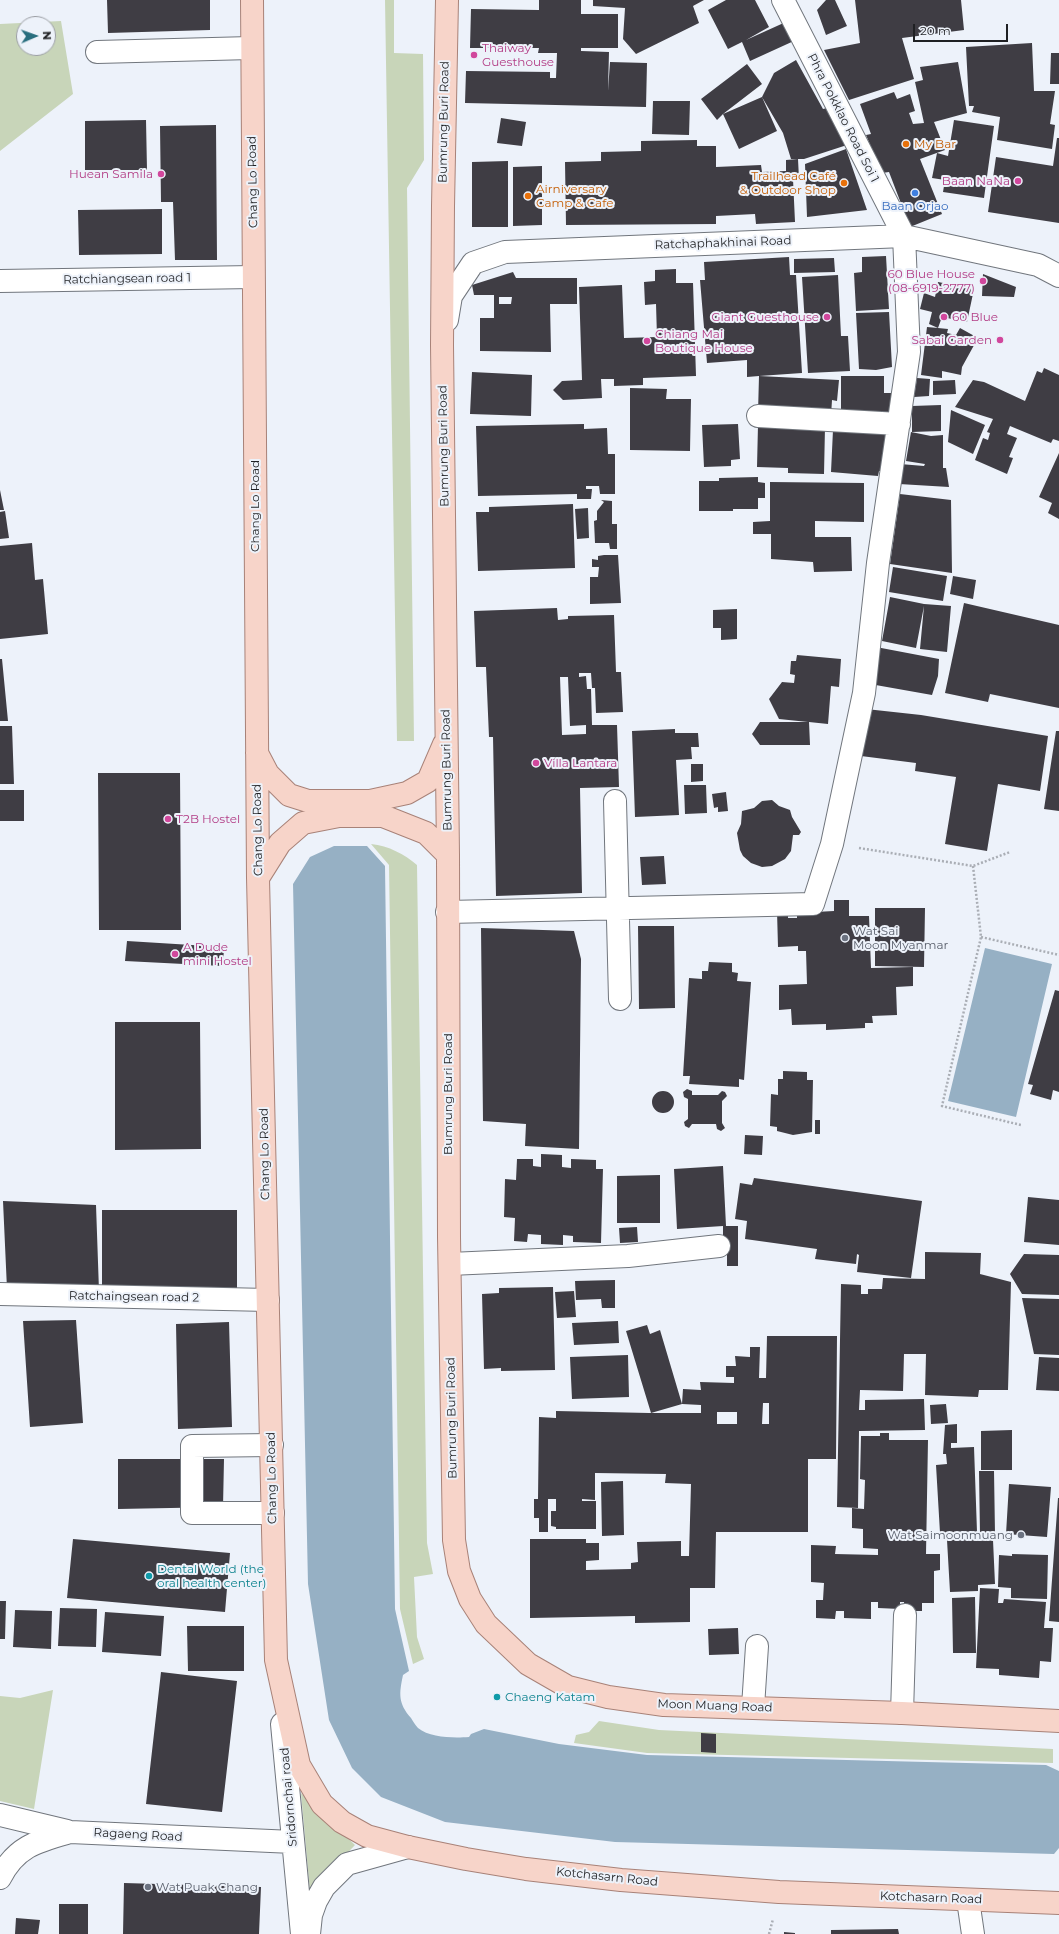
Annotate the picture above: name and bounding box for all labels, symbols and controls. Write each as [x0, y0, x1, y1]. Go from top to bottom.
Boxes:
north arrow [16, 16, 56, 56]
scale bar [915, 16, 1010, 42]
text: 20 m [920, 23, 951, 38]
text: N [40, 31, 54, 40]
place label: Thaiway Guesthouse [482, 41, 554, 69]
marker: Thaiway Guesthouse [469, 50, 479, 60]
street label: Phra Pokklao Road Soi 1 [804, 51, 882, 185]
street label: Bumrung Buri Road [436, 61, 452, 183]
street label: Chang Lo Road [245, 136, 261, 228]
place label: My Bar [914, 137, 956, 151]
marker: My Bar [901, 139, 911, 149]
place label: Huean Samila [69, 167, 153, 181]
marker: Huean Samila [156, 169, 166, 179]
place label: Trailhead Café & Outdoor Shop [740, 169, 836, 197]
place label: Baan NaNa [942, 174, 1010, 188]
marker: Baan NaNa [1013, 176, 1023, 186]
marker: Trailhead Café & Outdoor Shop [839, 178, 849, 188]
place label: Airniversary Camp & Cafe [536, 182, 613, 210]
marker: Baan Orjao [910, 188, 920, 198]
marker: Airniversary Camp & Cafe [523, 191, 533, 201]
place label: Baan Orjao [881, 199, 949, 213]
street label: Ratchaphakhinai Road [654, 233, 792, 253]
place label: 60 Blue House (08-6919-2777) [887, 267, 975, 295]
street label: Ratchiangsean road 1 [63, 271, 191, 287]
marker: 60 Blue House (08-6919-2777) [978, 276, 988, 286]
place label: Giant Guesthouse [711, 310, 819, 324]
place label: 60 Blue [952, 310, 998, 324]
marker: Giant Guesthouse [822, 312, 832, 322]
marker: 60 Blue [939, 312, 949, 322]
place label: Chiang Mai Boutique House [655, 327, 753, 355]
place label: Sabai Garden [911, 333, 992, 347]
marker: Sabai Garden [995, 335, 1005, 345]
marker: Chiang Mai Boutique House [642, 336, 652, 346]
street label: Bumrung Buri Road [436, 385, 452, 507]
street label: Chang Lo Road [248, 460, 262, 552]
street label: Bumrung Buri Road [439, 709, 455, 831]
place label: Villa Lantara [544, 756, 617, 770]
marker: Villa Lantara [531, 758, 541, 768]
street label: Chang Lo Road [250, 784, 266, 876]
place label: T2B Hostel [176, 812, 240, 826]
marker: T2B Hostel [163, 814, 173, 824]
place label: Wat Sai Moon Myanmar [853, 924, 948, 952]
marker: Wat Sai Moon Myanmar [840, 933, 850, 943]
place label: A Dude mini Hostel [183, 940, 252, 968]
marker: A Dude mini Hostel [170, 949, 180, 959]
street label: Bumrung Buri Road [441, 1033, 455, 1155]
street label: Chang Lo Road [257, 1108, 273, 1200]
street label: Ratchaingsean road 2 [69, 1289, 199, 1305]
street label: Bumrung Buri Road [444, 1357, 460, 1479]
street label: Chang Lo Road [264, 1432, 280, 1524]
place label: Wat Saimoonmuang [887, 1528, 1013, 1542]
marker: Wat Saimoonmuang [1016, 1530, 1026, 1540]
place label: Dental World (the oral health center) [157, 1562, 266, 1590]
marker: Dental World (the oral health center) [144, 1571, 154, 1581]
place label: Chaeng Katam [505, 1690, 595, 1704]
marker: Chaeng Katam [492, 1692, 502, 1702]
street label: Moon Muang Road [657, 1697, 773, 1715]
street label: Sridornchai road [277, 1747, 301, 1847]
street label: Ragaeng Road [93, 1825, 183, 1845]
street label: Kotchasarn Road [555, 1864, 659, 1890]
place label: Wat Puak Chang [156, 1880, 258, 1894]
marker: Wat Puak Chang [143, 1882, 153, 1892]
street label: Kotchasarn Road [880, 1889, 982, 1907]

